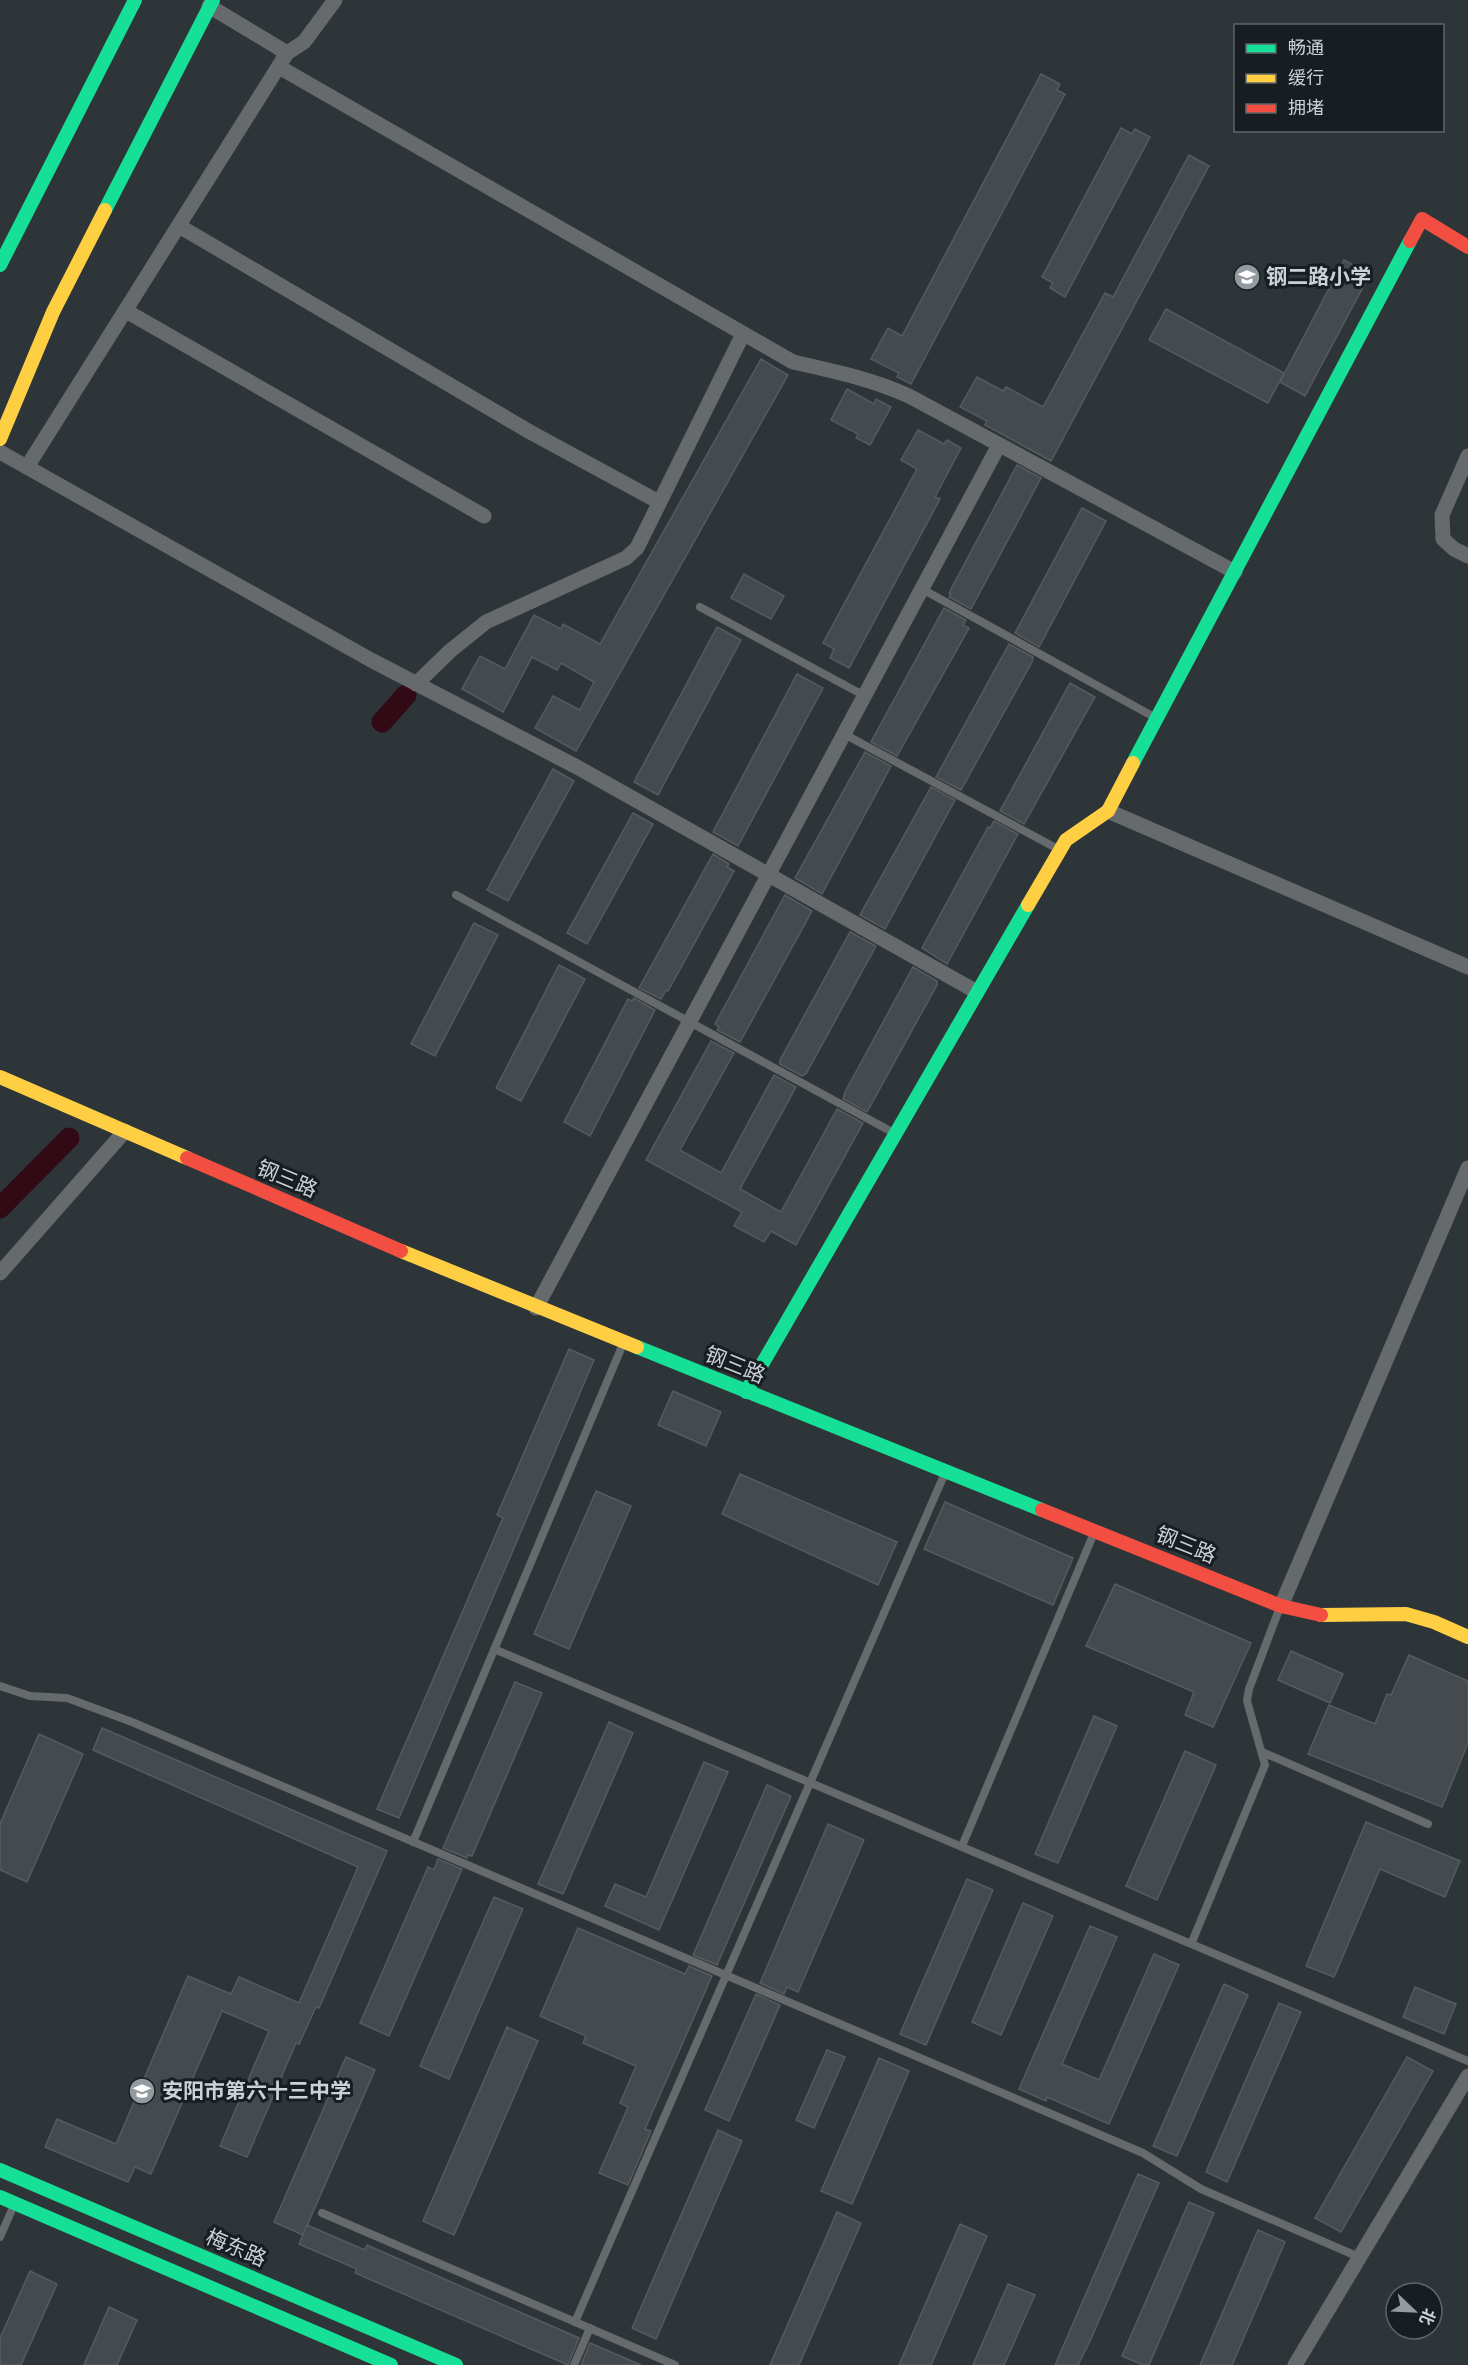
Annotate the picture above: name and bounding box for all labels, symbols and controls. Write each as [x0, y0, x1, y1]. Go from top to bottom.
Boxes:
legend [1234, 24, 1444, 132]
text: 畅通 [1288, 36, 1324, 59]
text: 缓行 [1288, 66, 1324, 89]
text: 拥堵 [1288, 96, 1324, 119]
school or university icon: 钢二路小学 [1232, 262, 1262, 292]
place label: 钢二路小学 [1266, 262, 1371, 290]
street label: 钢三路 [253, 1153, 322, 1203]
street label: 钢三路 [701, 1339, 770, 1389]
street label: 钢三路 [1152, 1519, 1221, 1569]
school or university icon: 安阳市第六十三中学 [127, 2076, 157, 2106]
place label: 安阳市第六十三中学 [162, 2076, 351, 2104]
street label: 梅东路 [202, 2222, 271, 2272]
north arrow [1384, 2281, 1444, 2341]
text: 北 [1415, 2306, 1440, 2328]

